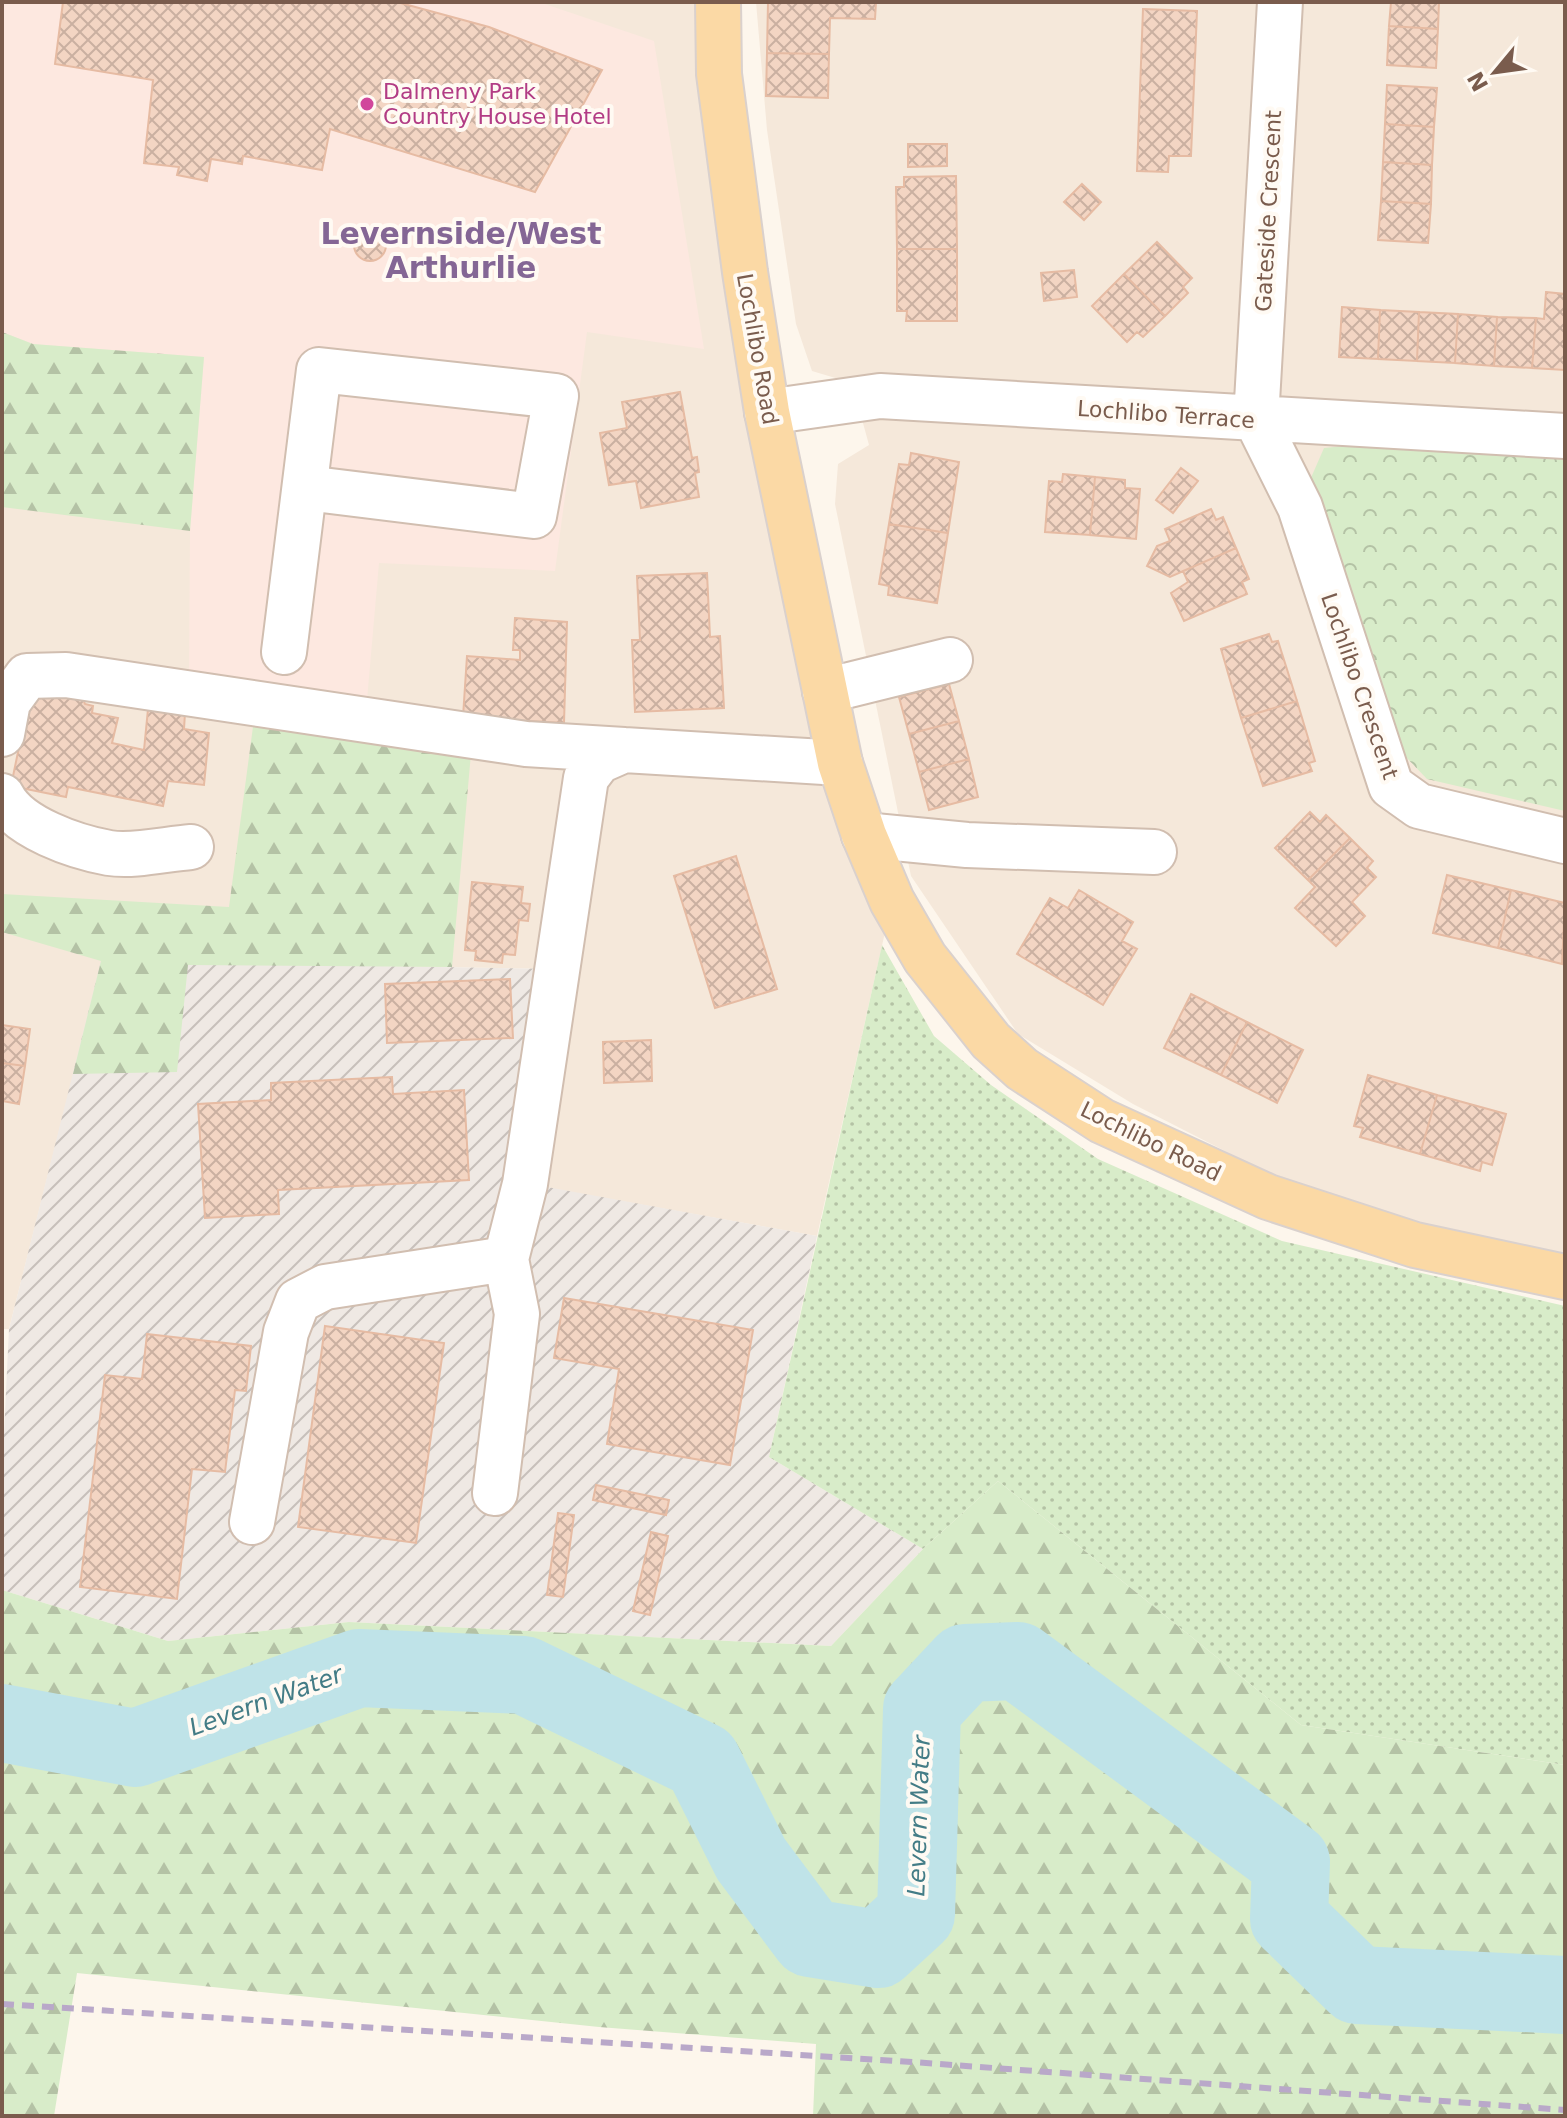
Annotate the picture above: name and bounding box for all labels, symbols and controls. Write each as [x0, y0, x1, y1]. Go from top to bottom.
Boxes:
north arrow [1455, 32, 1535, 112]
text: N [1463, 67, 1493, 96]
place label: Dalmeny Park Country House Hotel [383, 79, 612, 129]
marker: Dalmeny Park Country House Hotel [358, 95, 376, 113]
street label: Gateside Crescent [1251, 109, 1286, 312]
district label: Levernside/West Arthurlie [320, 216, 602, 285]
street label: Lochlibo Road [732, 271, 783, 427]
street label: Lochlibo Terrace [1076, 396, 1256, 433]
street label: Lochlibo Crescent [1316, 590, 1403, 783]
street label: Lochlibo Road [1076, 1097, 1225, 1186]
water label: Levern Water [186, 1660, 348, 1742]
water label: Levern Water [902, 1733, 936, 1897]

